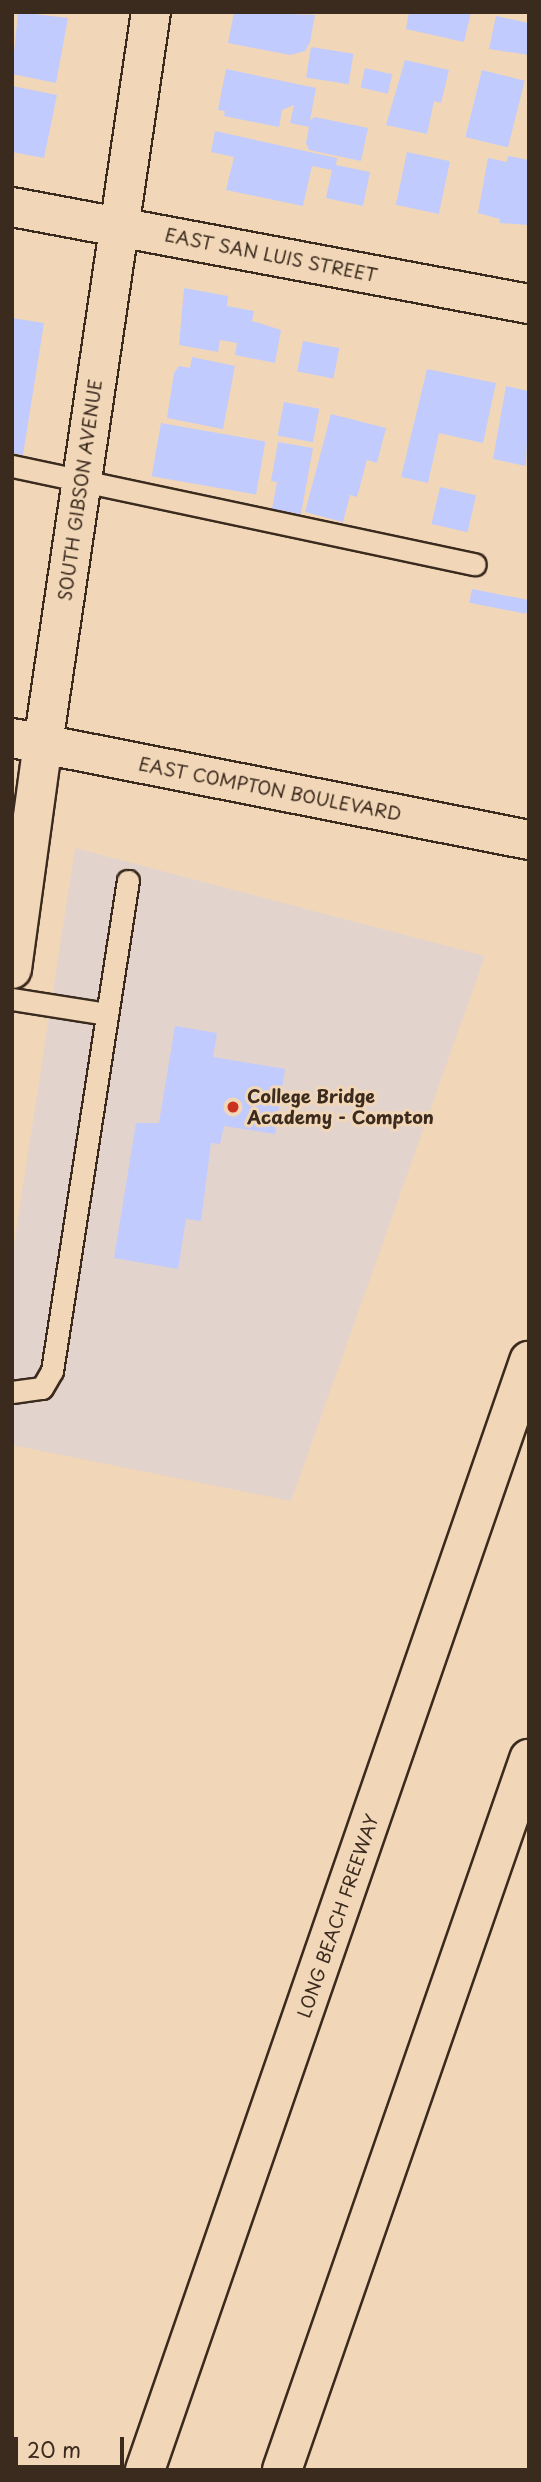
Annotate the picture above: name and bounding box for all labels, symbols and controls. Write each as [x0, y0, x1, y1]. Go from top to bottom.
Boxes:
street label: EAST SAN LUIS STREET [163, 224, 379, 286]
street label: SOUTH GIBSON AVENUE [54, 378, 106, 602]
street label: EAST COMPTON BOULEVARD [136, 753, 404, 825]
place label: College Bridge Academy - Compton [247, 1086, 434, 1128]
marker: College Bridge Academy - Compton [225, 1099, 241, 1115]
street label: LONG BEACH FREEWAY [293, 1810, 383, 2022]
scale bar [18, 2422, 128, 2466]
text: 20 m [27, 2433, 81, 2465]

